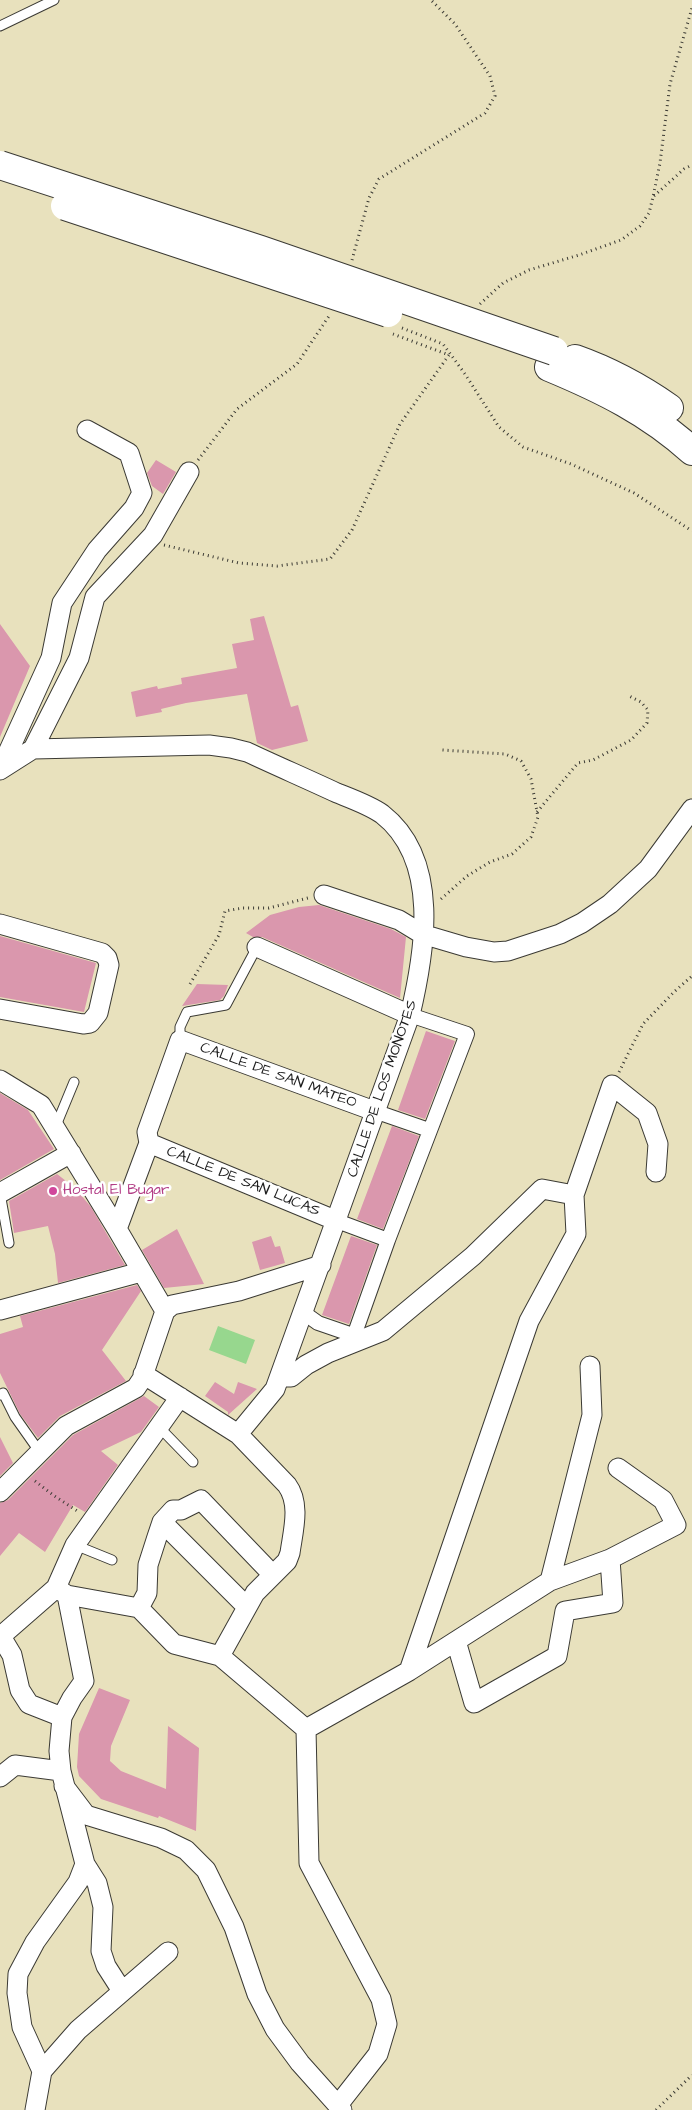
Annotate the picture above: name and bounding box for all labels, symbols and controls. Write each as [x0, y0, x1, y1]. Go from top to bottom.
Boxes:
street label: CALLE DE LOS MONOTES [344, 998, 422, 1180]
street label: CALLE DE SAN MATEO [197, 1039, 359, 1113]
street label: CALLE DE SAN LUCAS [164, 1143, 322, 1221]
place label: Hostal El Bugar [63, 1182, 169, 1200]
marker: Hostal El Bugar [47, 1185, 59, 1197]

